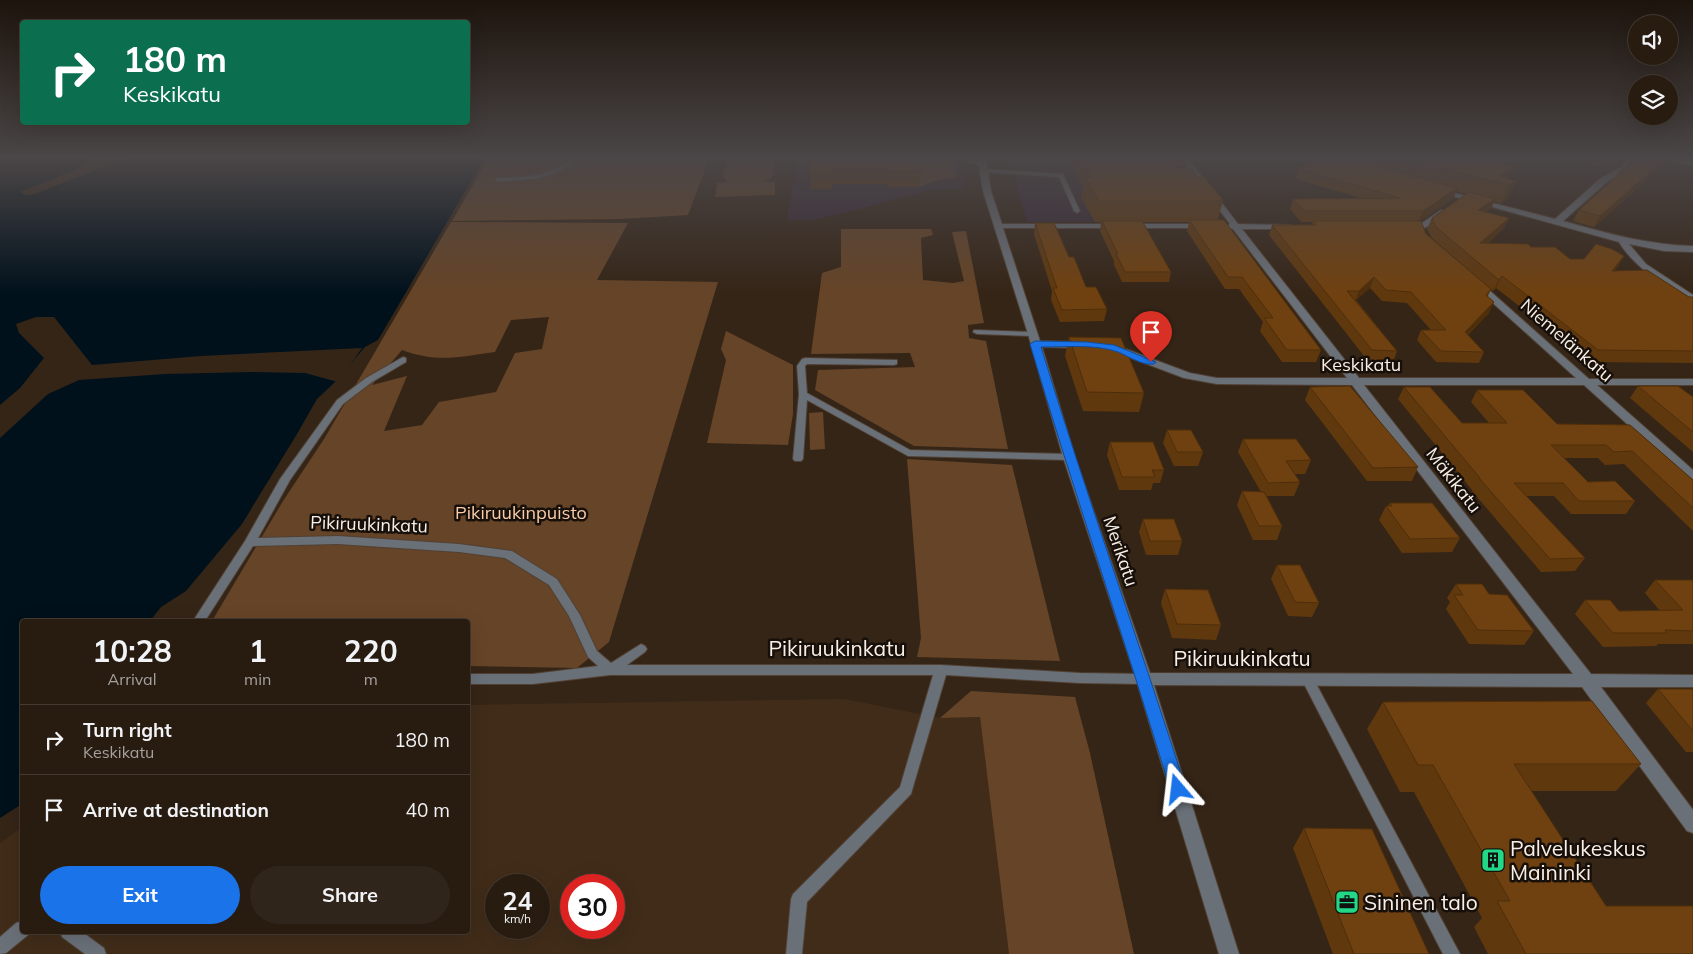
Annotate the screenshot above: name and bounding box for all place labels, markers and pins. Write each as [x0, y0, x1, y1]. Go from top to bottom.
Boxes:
pin [1130, 311, 1172, 362]
place label: Palvelukeskus Maininki [1510, 835, 1646, 885]
building icon: Palvelukeskus Maininki [1480, 847, 1506, 873]
office icon: Sininen talo [1334, 889, 1360, 915]
place label: Sininen talo [1364, 889, 1478, 915]

